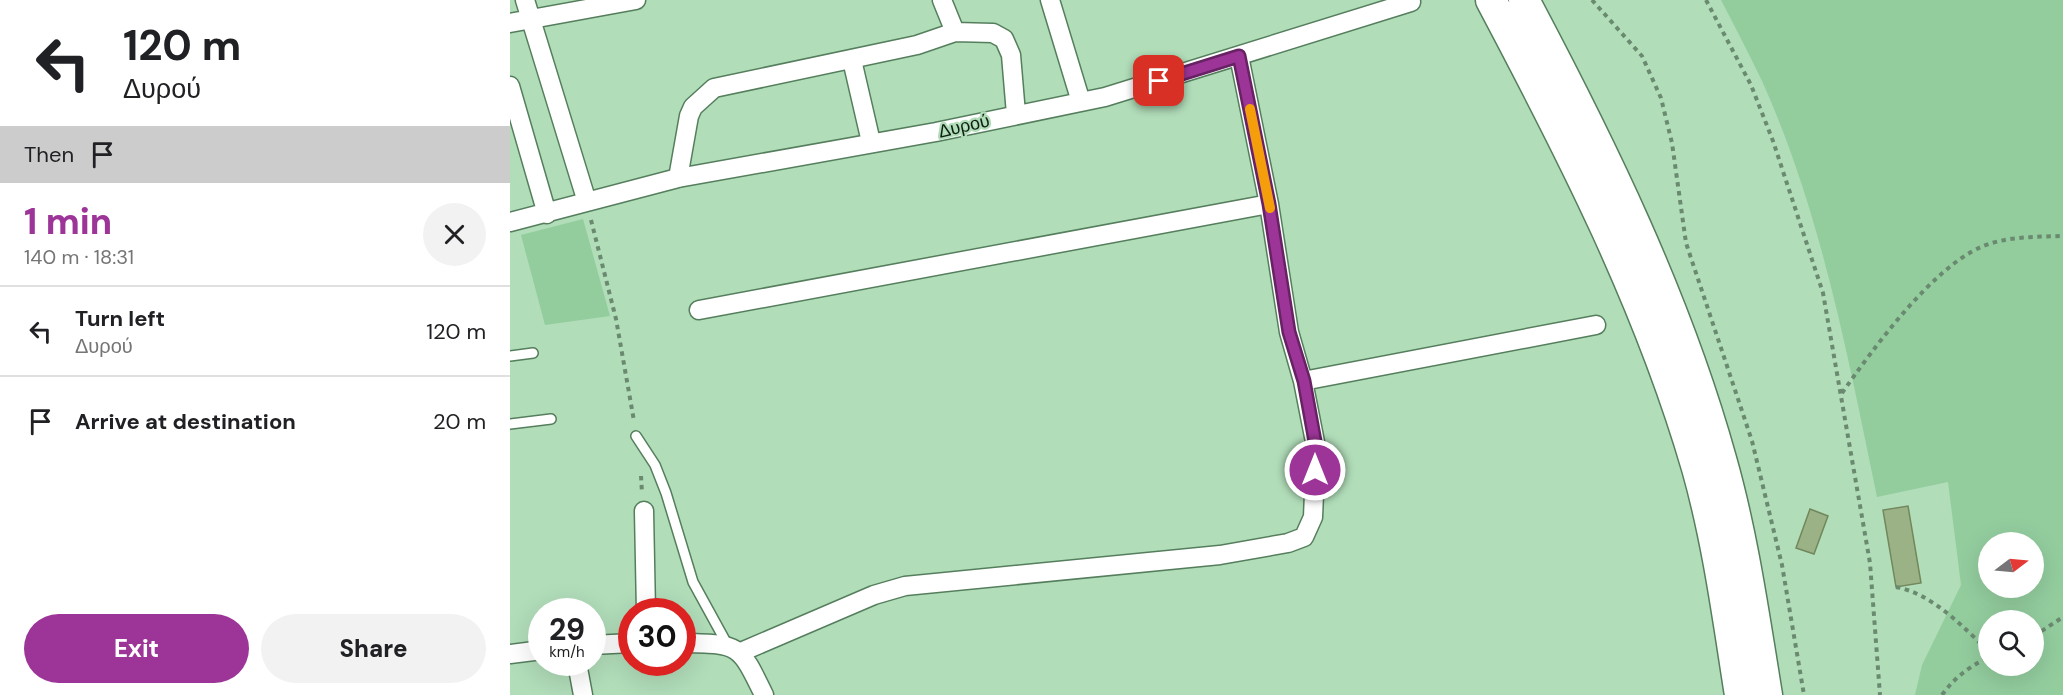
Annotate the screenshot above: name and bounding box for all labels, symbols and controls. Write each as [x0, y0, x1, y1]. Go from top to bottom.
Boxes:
text: 120 m [123, 18, 241, 73]
icon: left [24, 24, 102, 102]
pin [1133, 55, 1184, 106]
icon: arrive [1142, 64, 1175, 97]
text: Δυρού [123, 71, 201, 106]
street label: Δυρού [936, 108, 992, 144]
icon: arrive [86, 138, 119, 171]
text: Then [24, 140, 74, 169]
text: 1 min [24, 198, 112, 245]
button: close [423, 203, 486, 266]
text: 140 m · 18:31 [24, 244, 134, 270]
text: Turn left [75, 304, 165, 333]
icon: left [24, 315, 57, 348]
text: 120 m [426, 317, 486, 346]
text: Δυρού [75, 333, 133, 359]
icon: arrive [24, 405, 57, 438]
text: Arrive at destination [75, 407, 296, 436]
text: 20 m [433, 407, 486, 436]
position arrow [1283, 438, 1347, 502]
north arrow [1978, 532, 2044, 598]
map controls [1978, 532, 2044, 676]
speed limit sign: 30 [618, 598, 696, 676]
text: 29 [549, 610, 585, 649]
button: search [1978, 610, 2044, 676]
button: Exit [24, 614, 249, 683]
button: Share [261, 614, 486, 683]
text: km/h [549, 642, 585, 662]

